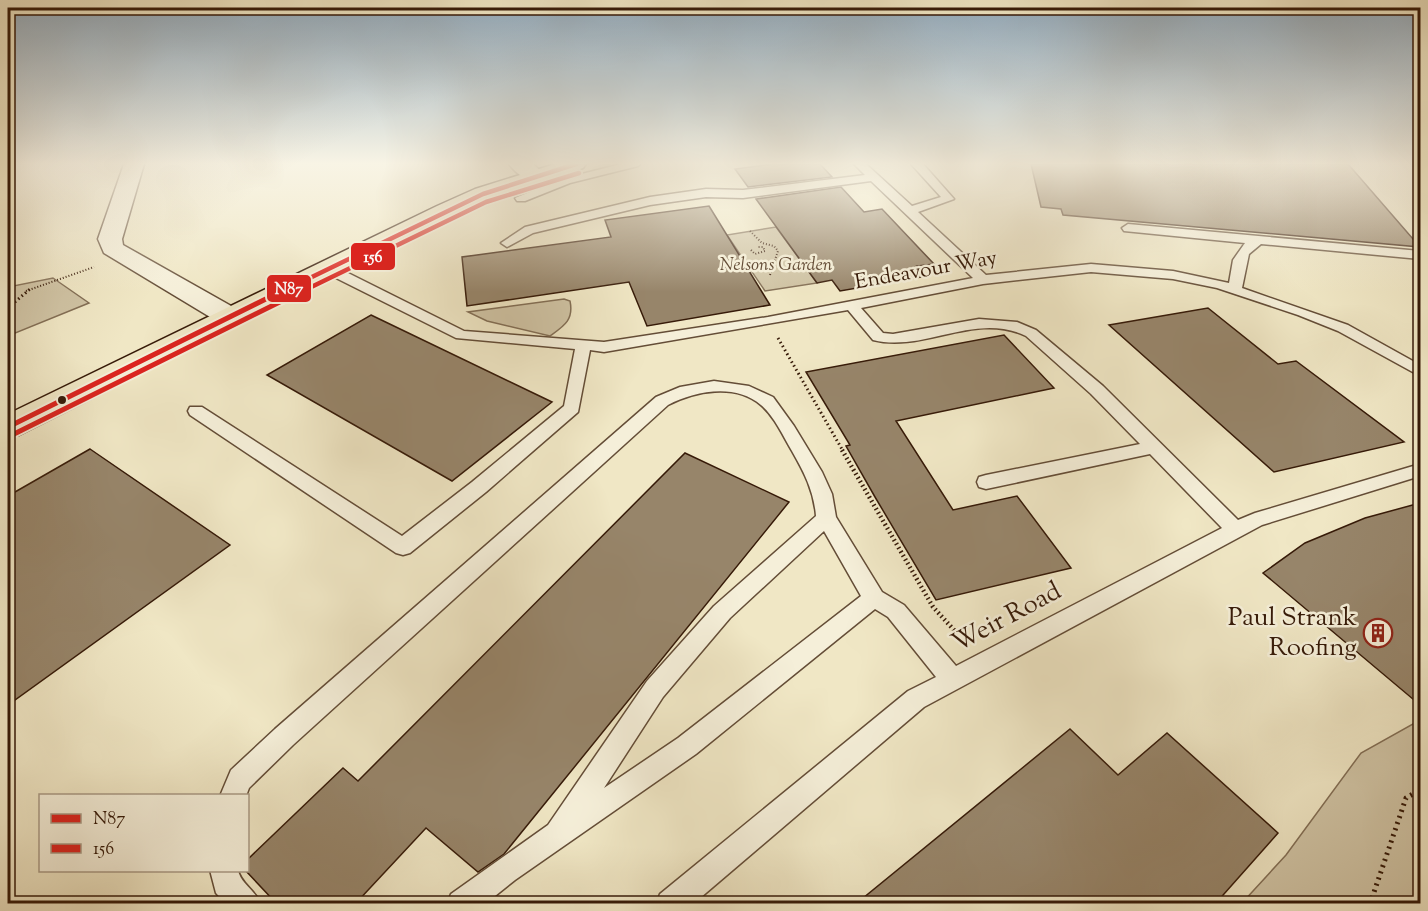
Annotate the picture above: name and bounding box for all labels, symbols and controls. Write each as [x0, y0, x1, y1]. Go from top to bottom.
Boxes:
line badge: 156 [350, 242, 396, 271]
street label: Endeavour Way [853, 244, 1000, 298]
text: 156 [364, 247, 382, 270]
park label: Nelsons Garden [720, 253, 833, 279]
line badge: N87 [266, 274, 312, 303]
text: N87 [275, 279, 304, 302]
unlabelled marker [56, 394, 68, 406]
street label: Weir Road [946, 573, 1069, 662]
place label: Paul Strank Roofing [1228, 600, 1357, 667]
building icon: Paul Strank Roofing [1362, 617, 1394, 649]
legend [39, 794, 249, 872]
text: N87 [93, 807, 125, 833]
text: 156 [93, 837, 114, 863]

